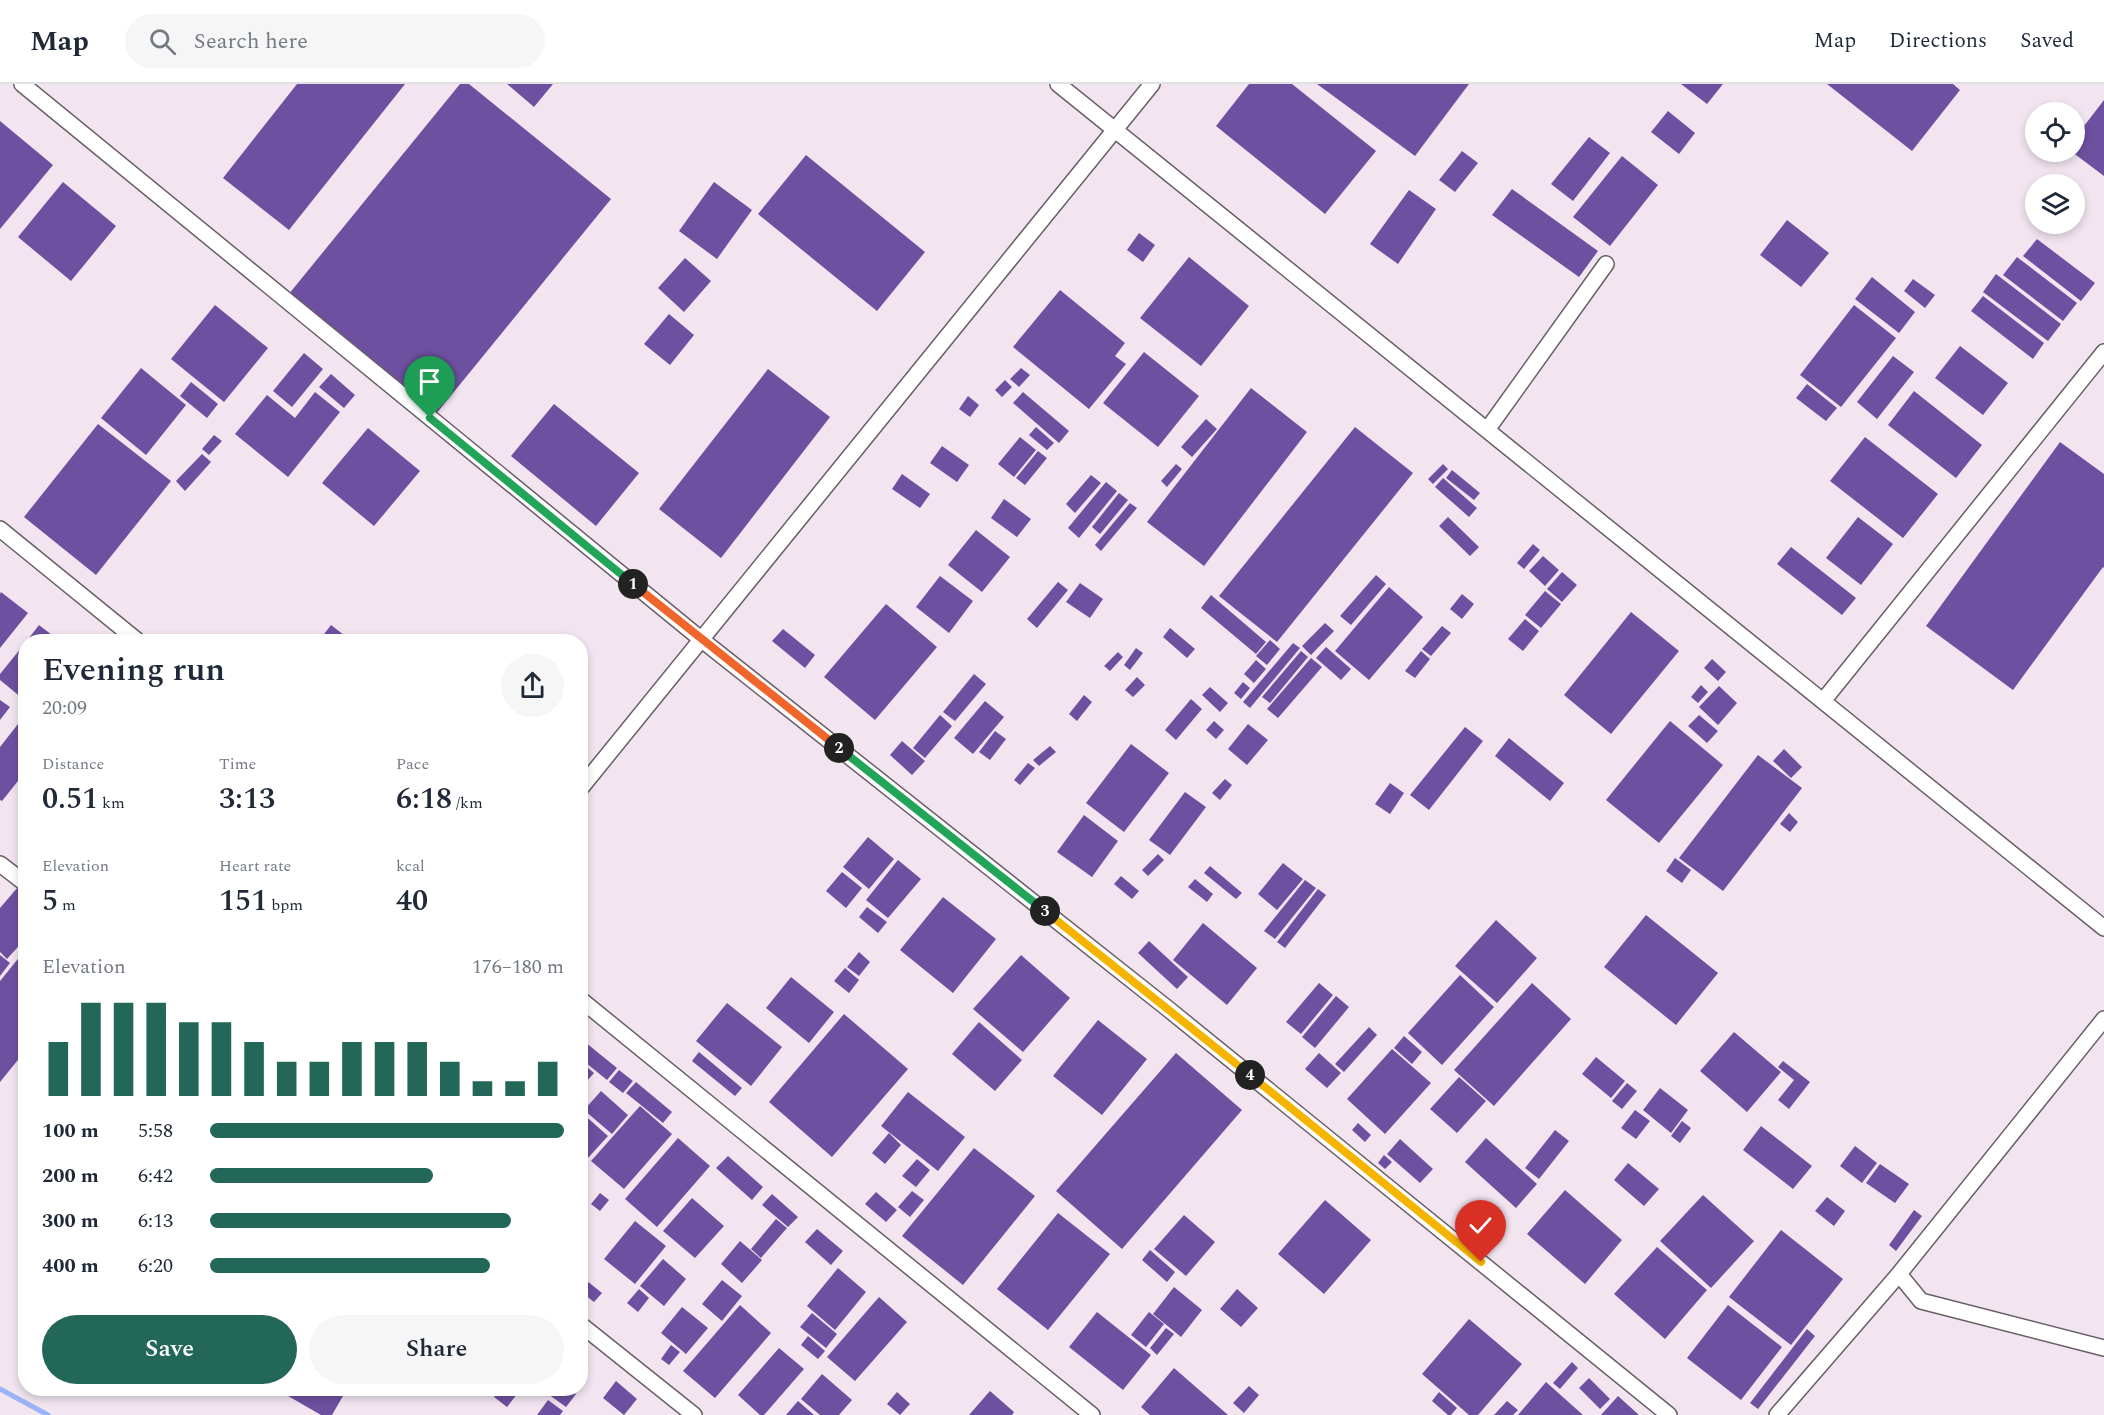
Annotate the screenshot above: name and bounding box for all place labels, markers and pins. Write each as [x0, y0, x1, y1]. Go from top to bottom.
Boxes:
pin [404, 356, 455, 418]
pin: 1 [618, 569, 648, 599]
pin: 2 [824, 733, 854, 763]
pin: 3 [1030, 896, 1060, 926]
pin: 4 [1235, 1060, 1265, 1090]
pin [1455, 1200, 1506, 1262]

